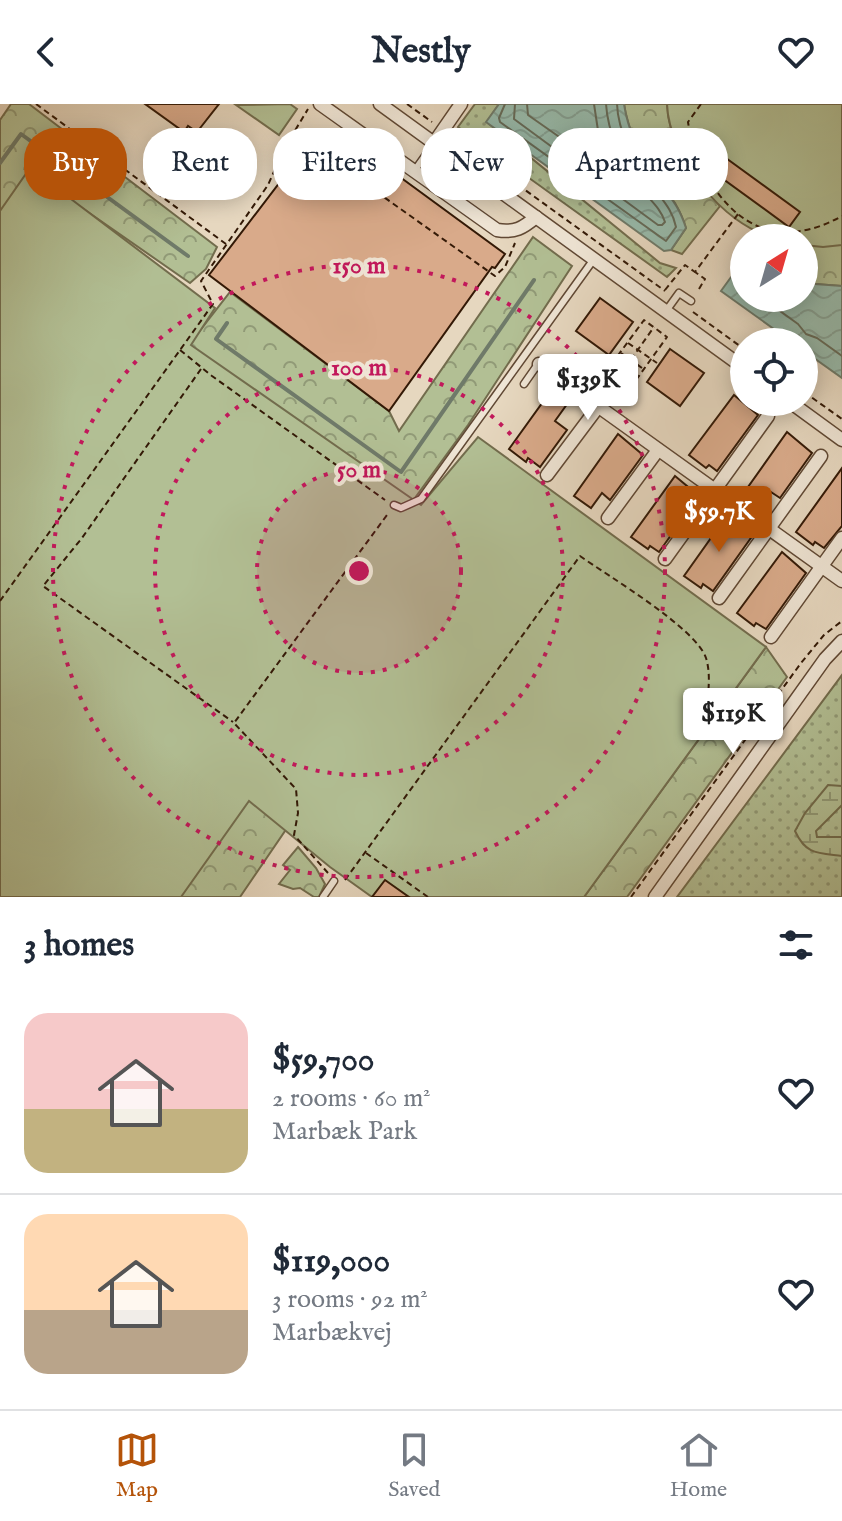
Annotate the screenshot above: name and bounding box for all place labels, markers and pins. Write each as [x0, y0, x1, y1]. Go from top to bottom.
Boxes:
pin: $139K [532, 354, 644, 422]
pin: $59.7K [654, 486, 784, 554]
centre of rings [345, 557, 373, 585]
pin: $119K [677, 688, 789, 756]

